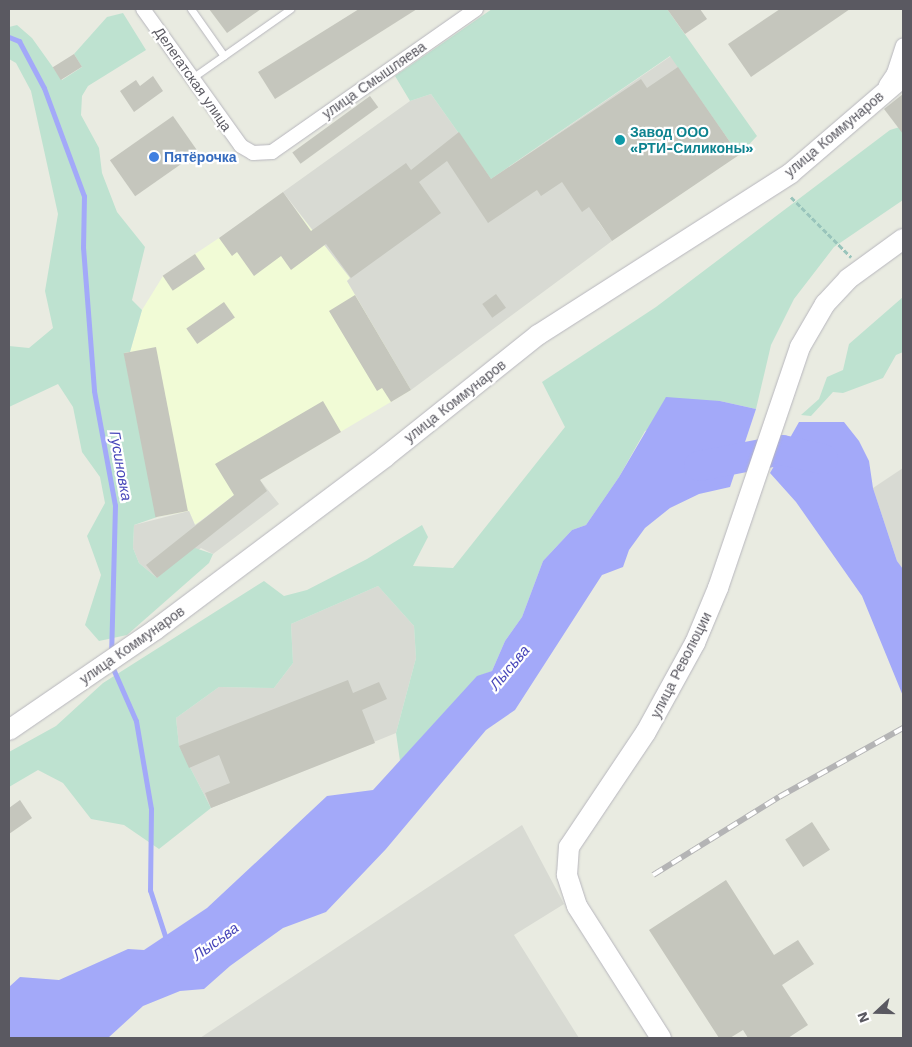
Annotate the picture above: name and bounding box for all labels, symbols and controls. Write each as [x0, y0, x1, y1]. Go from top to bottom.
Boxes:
street label: Делегатская улица [151, 24, 235, 134]
street label: улица Смышляева [319, 38, 429, 122]
street label: улица Коммунаров [781, 88, 887, 180]
place label: Завод ООО «РТИ-Силиконы» [630, 124, 754, 156]
marker: Завод ООО «РТИ-Силиконы» [614, 134, 626, 146]
place label: Пятёрочка [164, 149, 237, 165]
marker: Пятёрочка [148, 151, 160, 163]
street label: улица Коммунаров [401, 356, 509, 446]
water label: Гусиновка [105, 430, 135, 502]
street label: улица Коммунаров [76, 603, 188, 687]
street label: улица Революции [647, 609, 715, 721]
water label: Лысьва [486, 642, 534, 694]
water label: Лысьва [189, 919, 243, 965]
north arrow [852, 987, 902, 1037]
text: N [854, 1010, 872, 1025]

